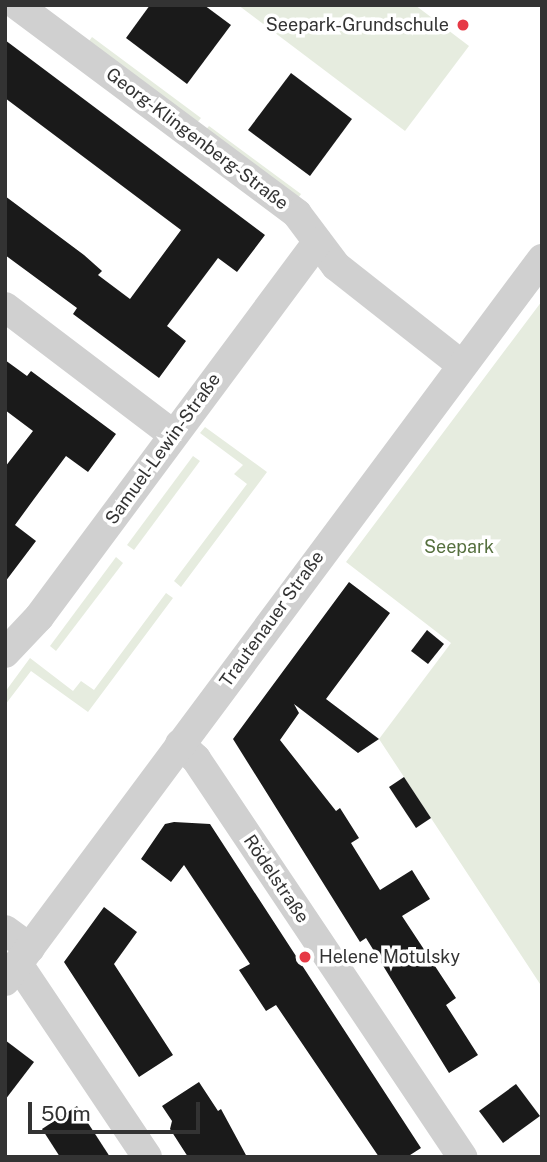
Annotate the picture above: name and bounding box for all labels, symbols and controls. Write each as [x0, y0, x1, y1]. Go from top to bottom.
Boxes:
place label: Seepark-Grundschule [266, 14, 449, 36]
marker: Seepark-Grundschule [455, 17, 471, 33]
street label: Georg-Klingenberg-Straße [102, 63, 292, 215]
street label: Samuel-Lewin-Straße [101, 369, 225, 529]
park label: Seepark [424, 536, 494, 558]
street label: Trautenauer Straße [215, 547, 329, 691]
street label: Rödelstraße [239, 831, 313, 927]
place label: Helene Motulsky [319, 946, 460, 968]
marker: Helene Motulsky [297, 949, 313, 965]
scale bar [32, 1088, 203, 1132]
text: 50 m [41, 1101, 91, 1126]

